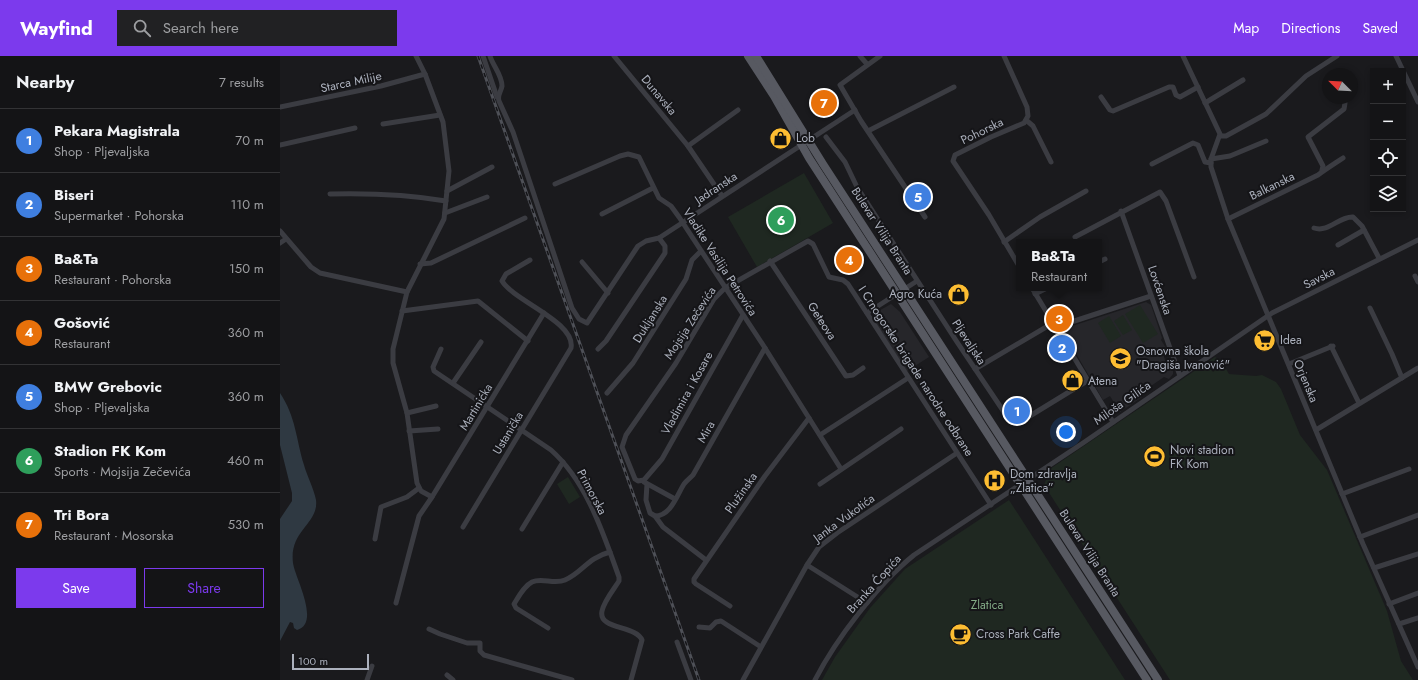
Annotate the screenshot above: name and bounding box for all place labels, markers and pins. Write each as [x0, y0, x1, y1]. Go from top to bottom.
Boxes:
pin: 7 [811, 88, 837, 118]
shop icon: Lob [767, 125, 793, 151]
place label: Lob [796, 129, 815, 147]
pin: 5 [905, 182, 931, 212]
pin: 6 [768, 205, 794, 235]
pin: 4 [836, 245, 862, 275]
shop icon: Agro Kuća [945, 281, 971, 307]
place label: Agro Kuća [889, 285, 942, 303]
pin: 3 [1046, 304, 1072, 334]
supermarket icon: Idea [1252, 327, 1278, 353]
place label: Idea [1280, 331, 1302, 349]
pin: 2 [1049, 333, 1075, 363]
place label: Osnovna škola "Dragiša Ivanović" [1136, 342, 1230, 374]
school or university icon: Osnovna škola "Dragiša Ivanović" [1108, 345, 1134, 371]
shop icon: Atena [1059, 368, 1085, 394]
place label: Atena [1088, 372, 1117, 390]
pin: 1 [1004, 396, 1030, 426]
place label: Novi stadion FK Kom [1170, 441, 1234, 473]
sports icon: Novi stadion FK Kom [1142, 444, 1168, 470]
place label: Dom zdravlja „Zlatica” [1010, 465, 1077, 497]
hospital icon: Dom zdravlja „Zlatica” [981, 468, 1007, 494]
cafe icon: Cross Park Caffe [947, 621, 973, 647]
place label: Cross Park Caffe [976, 625, 1060, 643]

